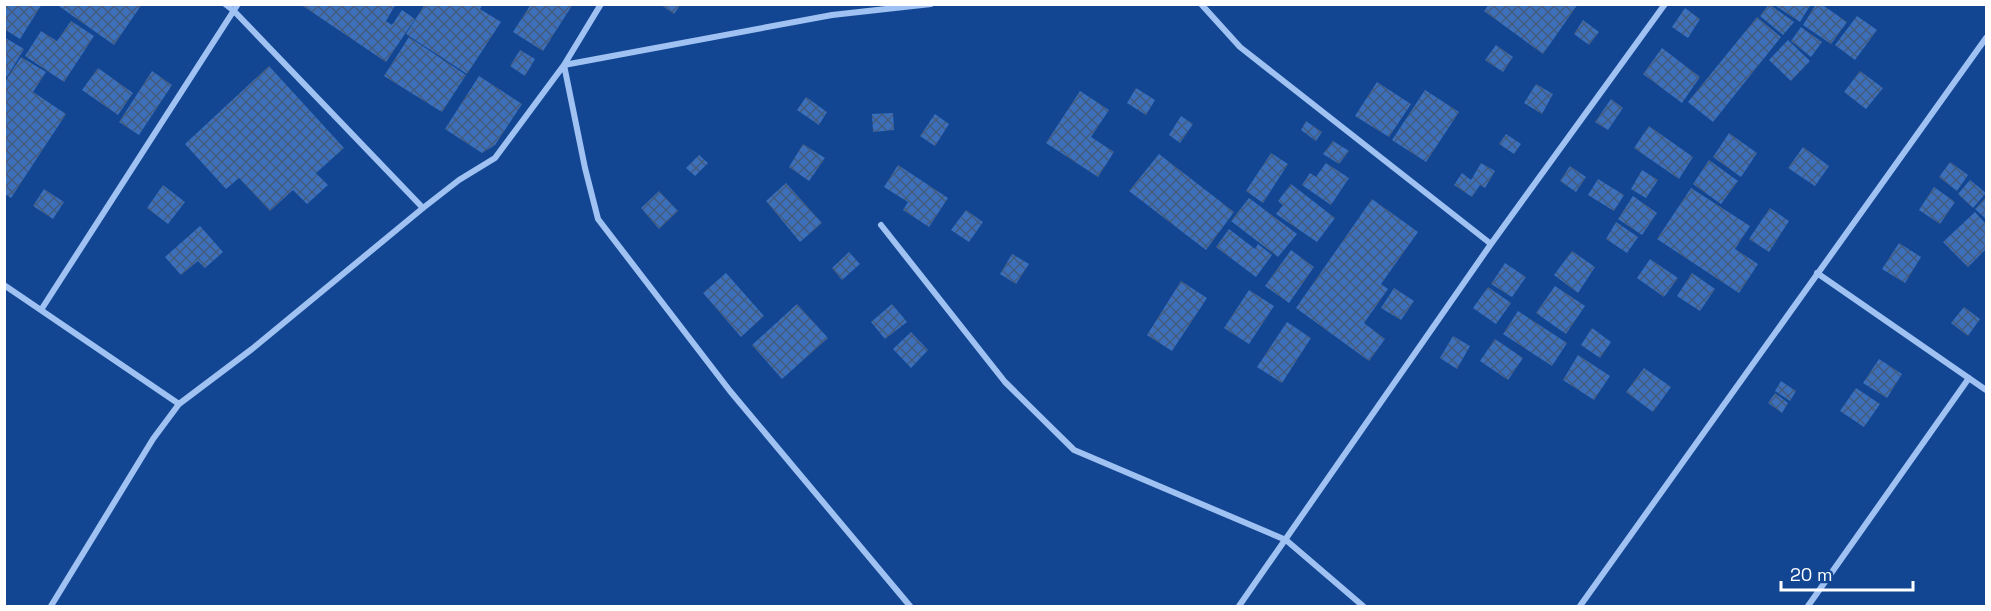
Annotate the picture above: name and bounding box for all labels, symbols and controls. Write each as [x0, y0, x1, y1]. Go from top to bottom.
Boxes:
scale bar [1781, 554, 1913, 592]
text: 20 m [1790, 563, 1833, 586]

